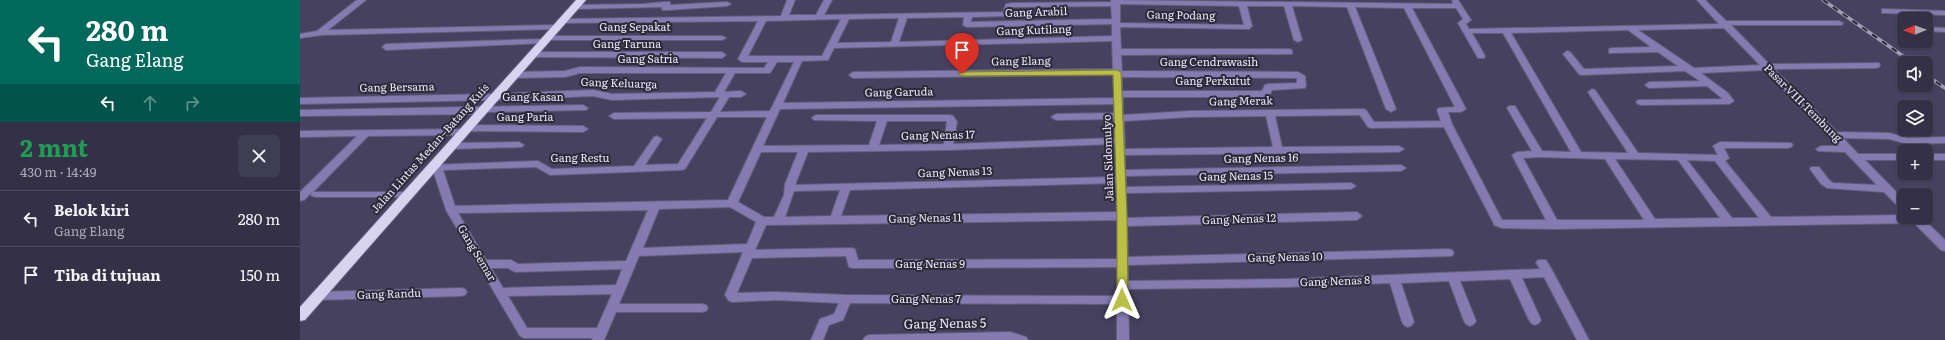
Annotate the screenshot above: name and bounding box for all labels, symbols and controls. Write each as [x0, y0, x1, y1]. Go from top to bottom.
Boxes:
street label: Gang Arabil [1005, 2, 1068, 20]
street label: Gang Podang [1147, 5, 1216, 23]
text: 280 m [86, 8, 168, 50]
north arrow [1897, 12, 1933, 48]
map controls [1897, 12, 1933, 224]
icon: left [20, 16, 72, 68]
street label: Gang Sepakat [599, 18, 671, 34]
street label: Gang Kutilang [996, 20, 1073, 38]
pin [945, 33, 979, 74]
street label: Gang Taruna [593, 35, 661, 51]
icon: arrive [951, 39, 973, 61]
text: Gang Elang [86, 46, 184, 73]
street label: Gang Satria [618, 50, 678, 66]
street label: Gang Elang [991, 51, 1052, 69]
street label: Gang Cendrawasih [1160, 53, 1258, 69]
button: sound [1897, 56, 1933, 92]
street label: Pasar VIII Tembung [1761, 60, 1847, 146]
street label: Gang Perkutut [1175, 72, 1251, 88]
street label: Gang Keluarga [580, 73, 658, 91]
street label: Gang Bersama [359, 77, 435, 95]
street label: Jalan Lintas Medan–Batang Kuis [367, 79, 492, 216]
street label: Gang Garuda [865, 82, 933, 100]
street label: Gang Kasan [502, 88, 564, 104]
street label: Gang Merak [1209, 91, 1273, 109]
icon: left [97, 92, 119, 114]
icon: ahead [139, 92, 161, 114]
icon: right [181, 92, 203, 114]
button: layers [1897, 100, 1933, 136]
street label: Gang Paria [497, 108, 554, 124]
street label: Jalan Sidomulyo [1097, 114, 1117, 202]
street label: Gang Nenas 17 [901, 125, 976, 143]
text: 2 mnt [20, 129, 88, 164]
button: close [238, 135, 280, 177]
button: + [1897, 144, 1933, 180]
street label: Gang Nenas 16 [1224, 148, 1299, 166]
street label: Gang Restu [550, 149, 610, 165]
text: 430 m · 14:49 [20, 162, 96, 181]
street label: Gang Nenas 13 [917, 162, 993, 180]
street label: Gang Nenas 15 [1199, 166, 1274, 184]
button: − [1897, 188, 1933, 224]
text: Belok kiri [54, 198, 130, 221]
text: 280 m [238, 207, 280, 230]
icon: left [20, 208, 42, 230]
street label: Gang Nenas 11 [888, 208, 962, 226]
street label: Gang Nenas 12 [1202, 209, 1277, 227]
text: Gang Elang [54, 221, 124, 240]
street label: Gang Semar [455, 221, 501, 285]
street label: Gang Nenas 10 [1247, 247, 1323, 265]
street label: Gang Nenas 9 [895, 255, 965, 271]
text: Tiba di tujuan [54, 263, 161, 286]
text: 150 m [240, 263, 280, 286]
icon: arrive [20, 264, 42, 286]
street label: Gang Nenas 8 [1300, 271, 1370, 289]
position arrow [1101, 279, 1143, 321]
street label: Gang Randu [357, 284, 421, 302]
street label: Gang Nenas 7 [891, 290, 961, 306]
street label: Gang Nenas 5 [904, 312, 987, 333]

